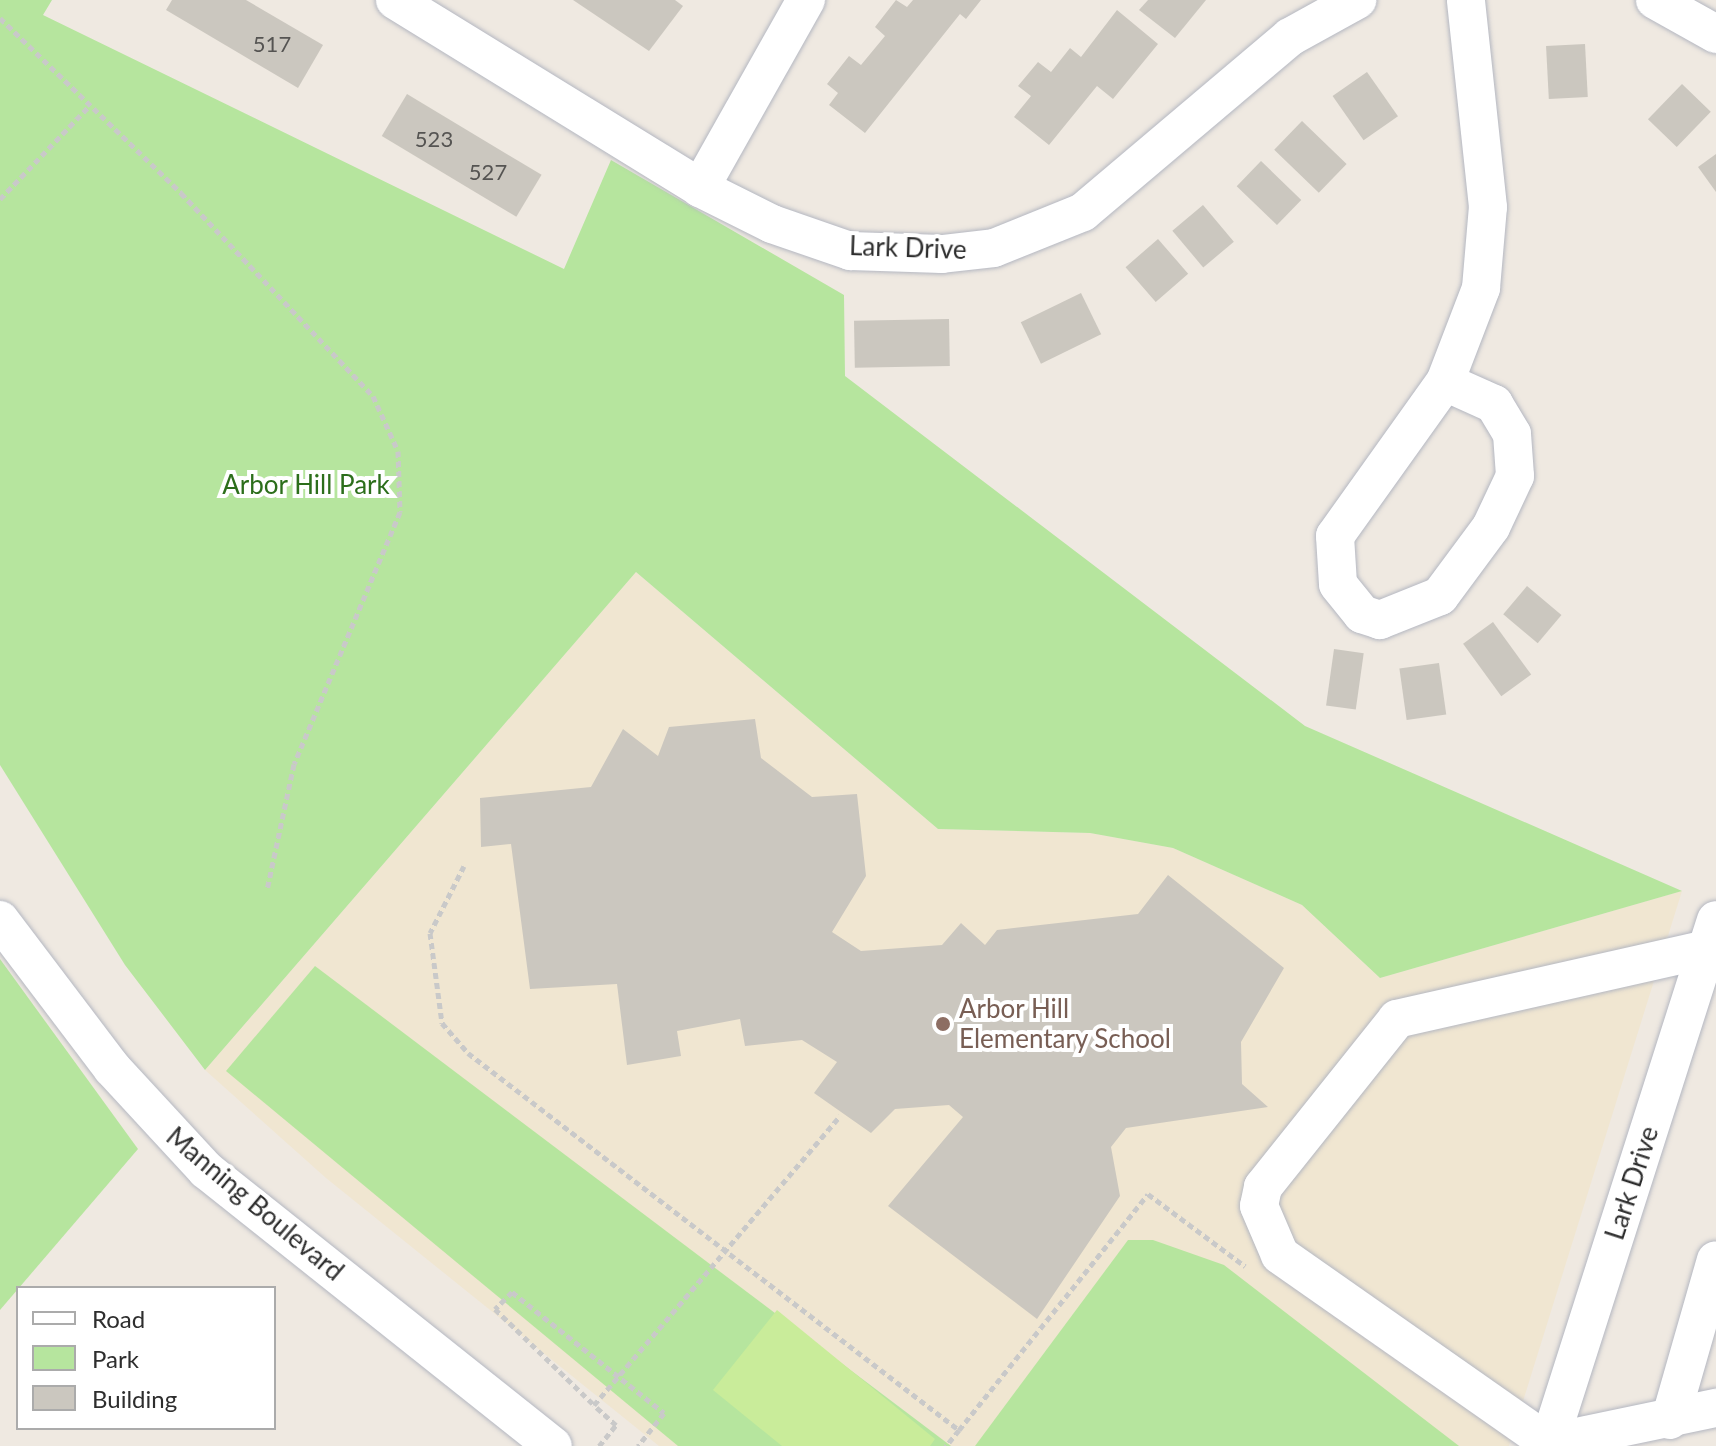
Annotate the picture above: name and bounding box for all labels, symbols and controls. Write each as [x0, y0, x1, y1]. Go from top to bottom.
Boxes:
house number: 517 [253, 31, 291, 57]
house number: 523 [415, 126, 453, 152]
house number: 527 [469, 159, 507, 185]
street label: Lark Drive [849, 230, 967, 266]
park label: Arbor Hill Park [222, 469, 390, 501]
place label: Arbor Hill Elementary School [959, 993, 1172, 1054]
marker: Arbor Hill Elementary School [934, 1015, 952, 1033]
street label: Manning Boulevard [160, 1121, 350, 1287]
street label: Lark Drive [1599, 1122, 1665, 1244]
legend [16, 1286, 276, 1430]
text: Road [92, 1304, 145, 1333]
text: Park [92, 1344, 139, 1373]
text: Building [92, 1384, 177, 1413]

